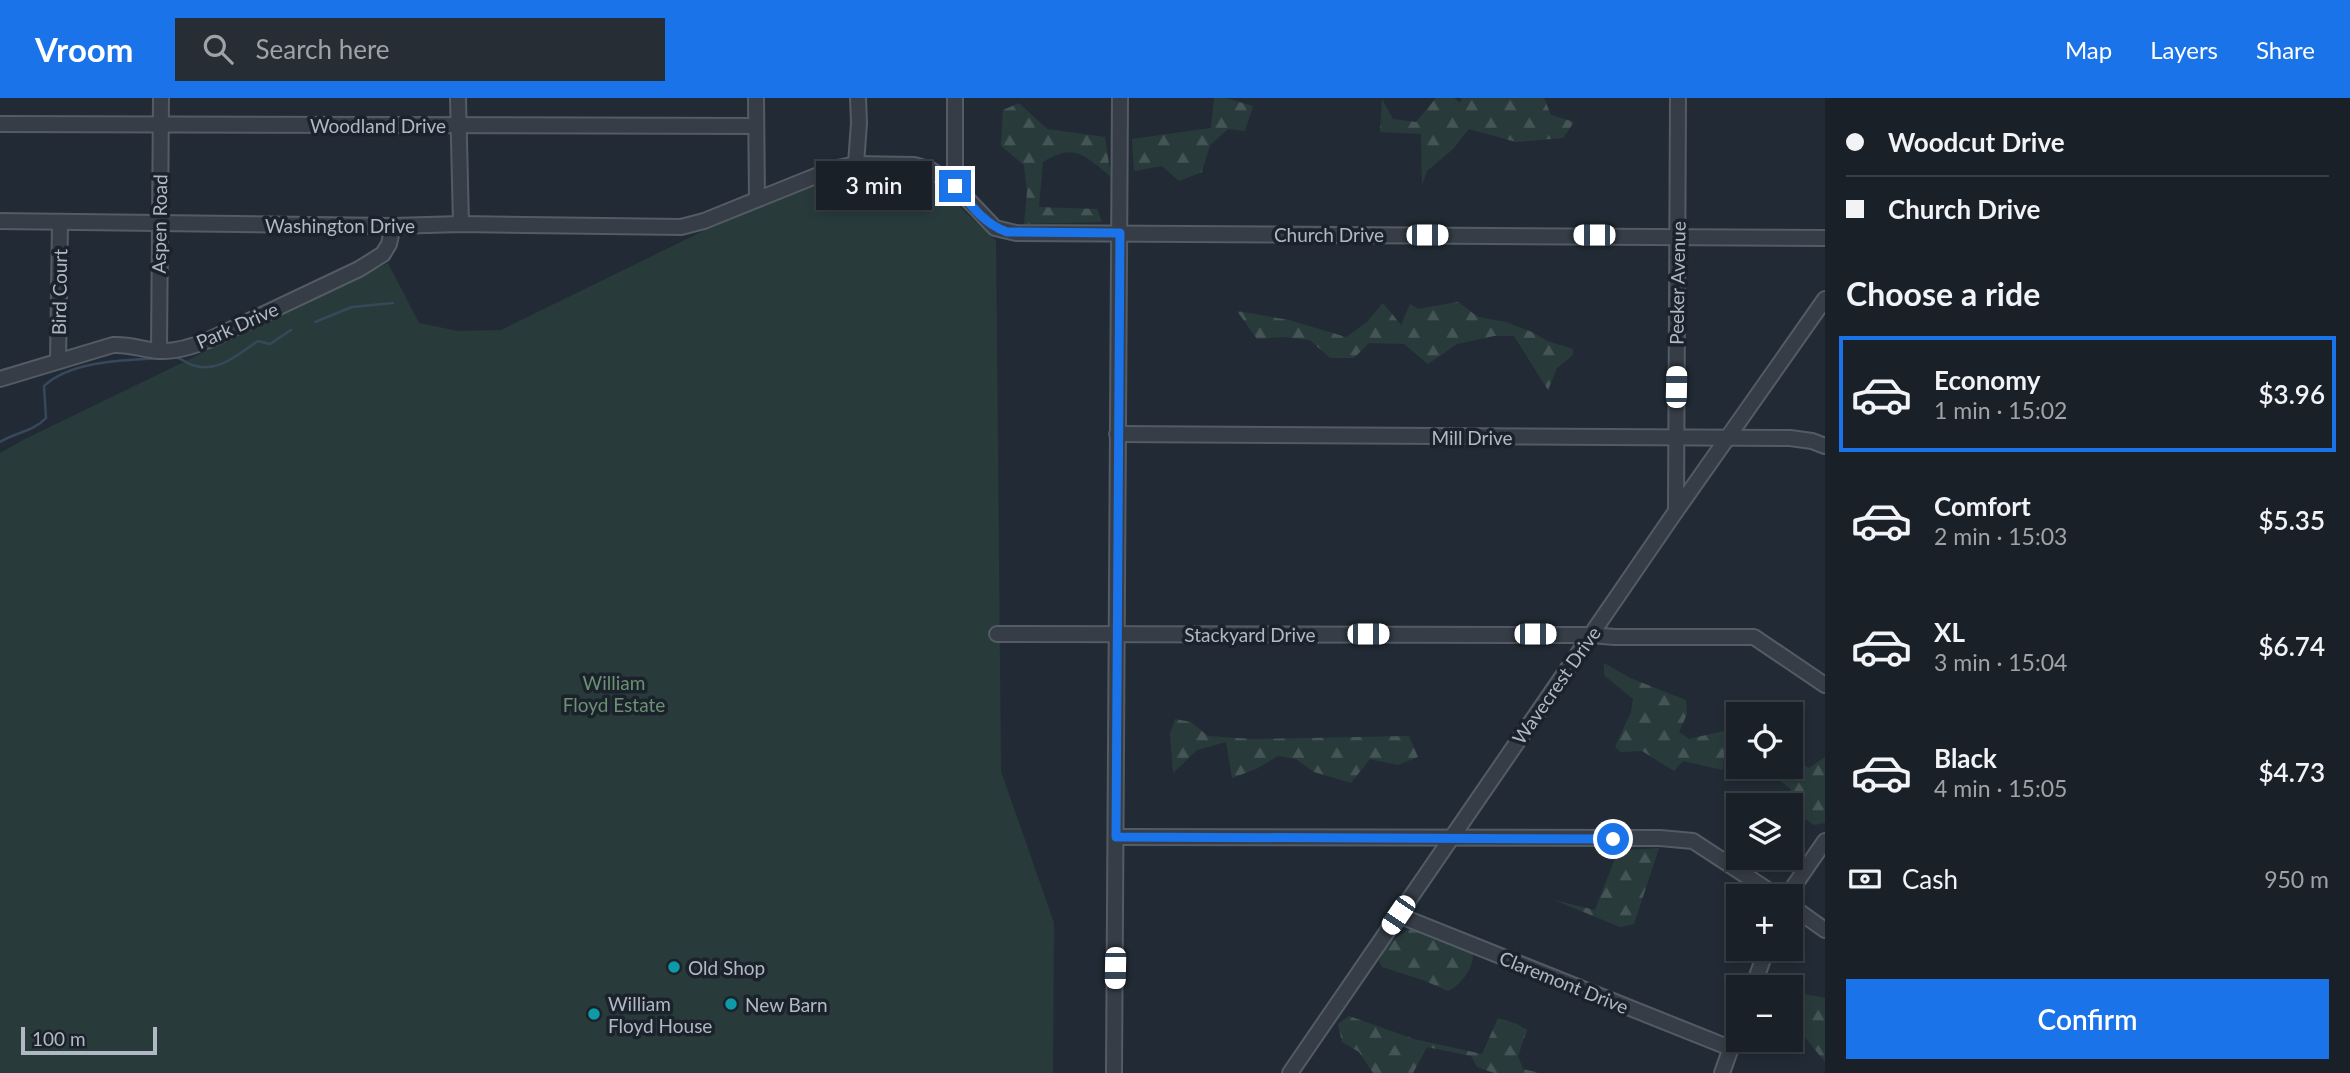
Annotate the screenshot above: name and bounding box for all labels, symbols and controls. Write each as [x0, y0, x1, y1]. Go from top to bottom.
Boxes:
search box [175, 18, 665, 81]
text: Vroom [35, 29, 133, 69]
icon: search [199, 30, 237, 68]
text: Search here [255, 33, 390, 65]
text: Map [2065, 35, 2112, 64]
text: Layers [2150, 35, 2218, 64]
text: Share [2256, 35, 2315, 64]
street label: Woodland Drive [310, 114, 446, 137]
text: Woodcut Drive [1888, 126, 2065, 158]
callout: 3 min [815, 162, 930, 210]
route end [939, 170, 971, 202]
text: 3 min [846, 171, 902, 199]
street label: Aspen Road [147, 174, 171, 274]
text: Church Drive [1888, 193, 2040, 225]
street label: Washington Drive [265, 214, 415, 237]
street label: Peeker Avenue [1664, 221, 1690, 345]
street label: Church Drive [1274, 223, 1384, 246]
car [1407, 225, 1449, 246]
car [1574, 225, 1616, 246]
street label: Bird Court [47, 248, 71, 335]
text: Choose a ride [1846, 274, 2040, 313]
street label: Park Drive [192, 297, 282, 353]
icon: car [1850, 363, 1913, 426]
text: Economy [1934, 364, 2040, 396]
car [1666, 366, 1687, 408]
text: $3.96 [2259, 378, 2325, 410]
text: 1 min · 15:02 [1934, 396, 2067, 424]
street label: Mill Drive [1431, 426, 1513, 449]
icon: car [1850, 489, 1913, 552]
text: Comfort [1934, 490, 2031, 522]
text: $5.35 [2259, 504, 2325, 536]
text: 2 min · 15:03 [1934, 522, 2067, 550]
icon: car [1850, 615, 1913, 678]
text: XL [1934, 616, 1965, 648]
street label: Wavecrest Drive [1507, 622, 1605, 748]
street label: Stackyard Drive [1184, 623, 1316, 646]
car [1348, 624, 1390, 645]
car [1515, 624, 1557, 645]
text: $6.74 [2259, 630, 2325, 662]
text: 3 min · 15:04 [1934, 648, 2067, 676]
park label: William Floyd Estate [563, 671, 665, 716]
map controls [1726, 702, 1803, 1052]
button: locate [1726, 702, 1803, 779]
icon: car [1850, 741, 1913, 804]
text: Black [1934, 742, 1997, 774]
text: $4.73 [2259, 756, 2325, 788]
text: 4 min · 15:05 [1934, 774, 2067, 802]
button: layers [1726, 793, 1803, 870]
route start [1597, 823, 1629, 855]
icon: cash [1846, 860, 1884, 898]
text: Cash [1902, 863, 1958, 895]
text: 950 m [2264, 865, 2329, 893]
button: + [1726, 884, 1803, 961]
car [1378, 892, 1419, 938]
street label: Claremont Drive [1496, 946, 1632, 1018]
car [1105, 947, 1126, 989]
place label: Old Shop [688, 956, 765, 979]
marker: Old Shop [666, 959, 682, 975]
button: − [1726, 975, 1803, 1052]
button: Confirm [1846, 979, 2329, 1059]
place label: William Floyd House [608, 992, 712, 1037]
place label: New Barn [745, 993, 828, 1016]
marker: New Barn [723, 996, 739, 1012]
marker: William Floyd House [586, 1006, 602, 1022]
scale bar [21, 1024, 158, 1056]
text: 100 m [32, 1027, 86, 1050]

